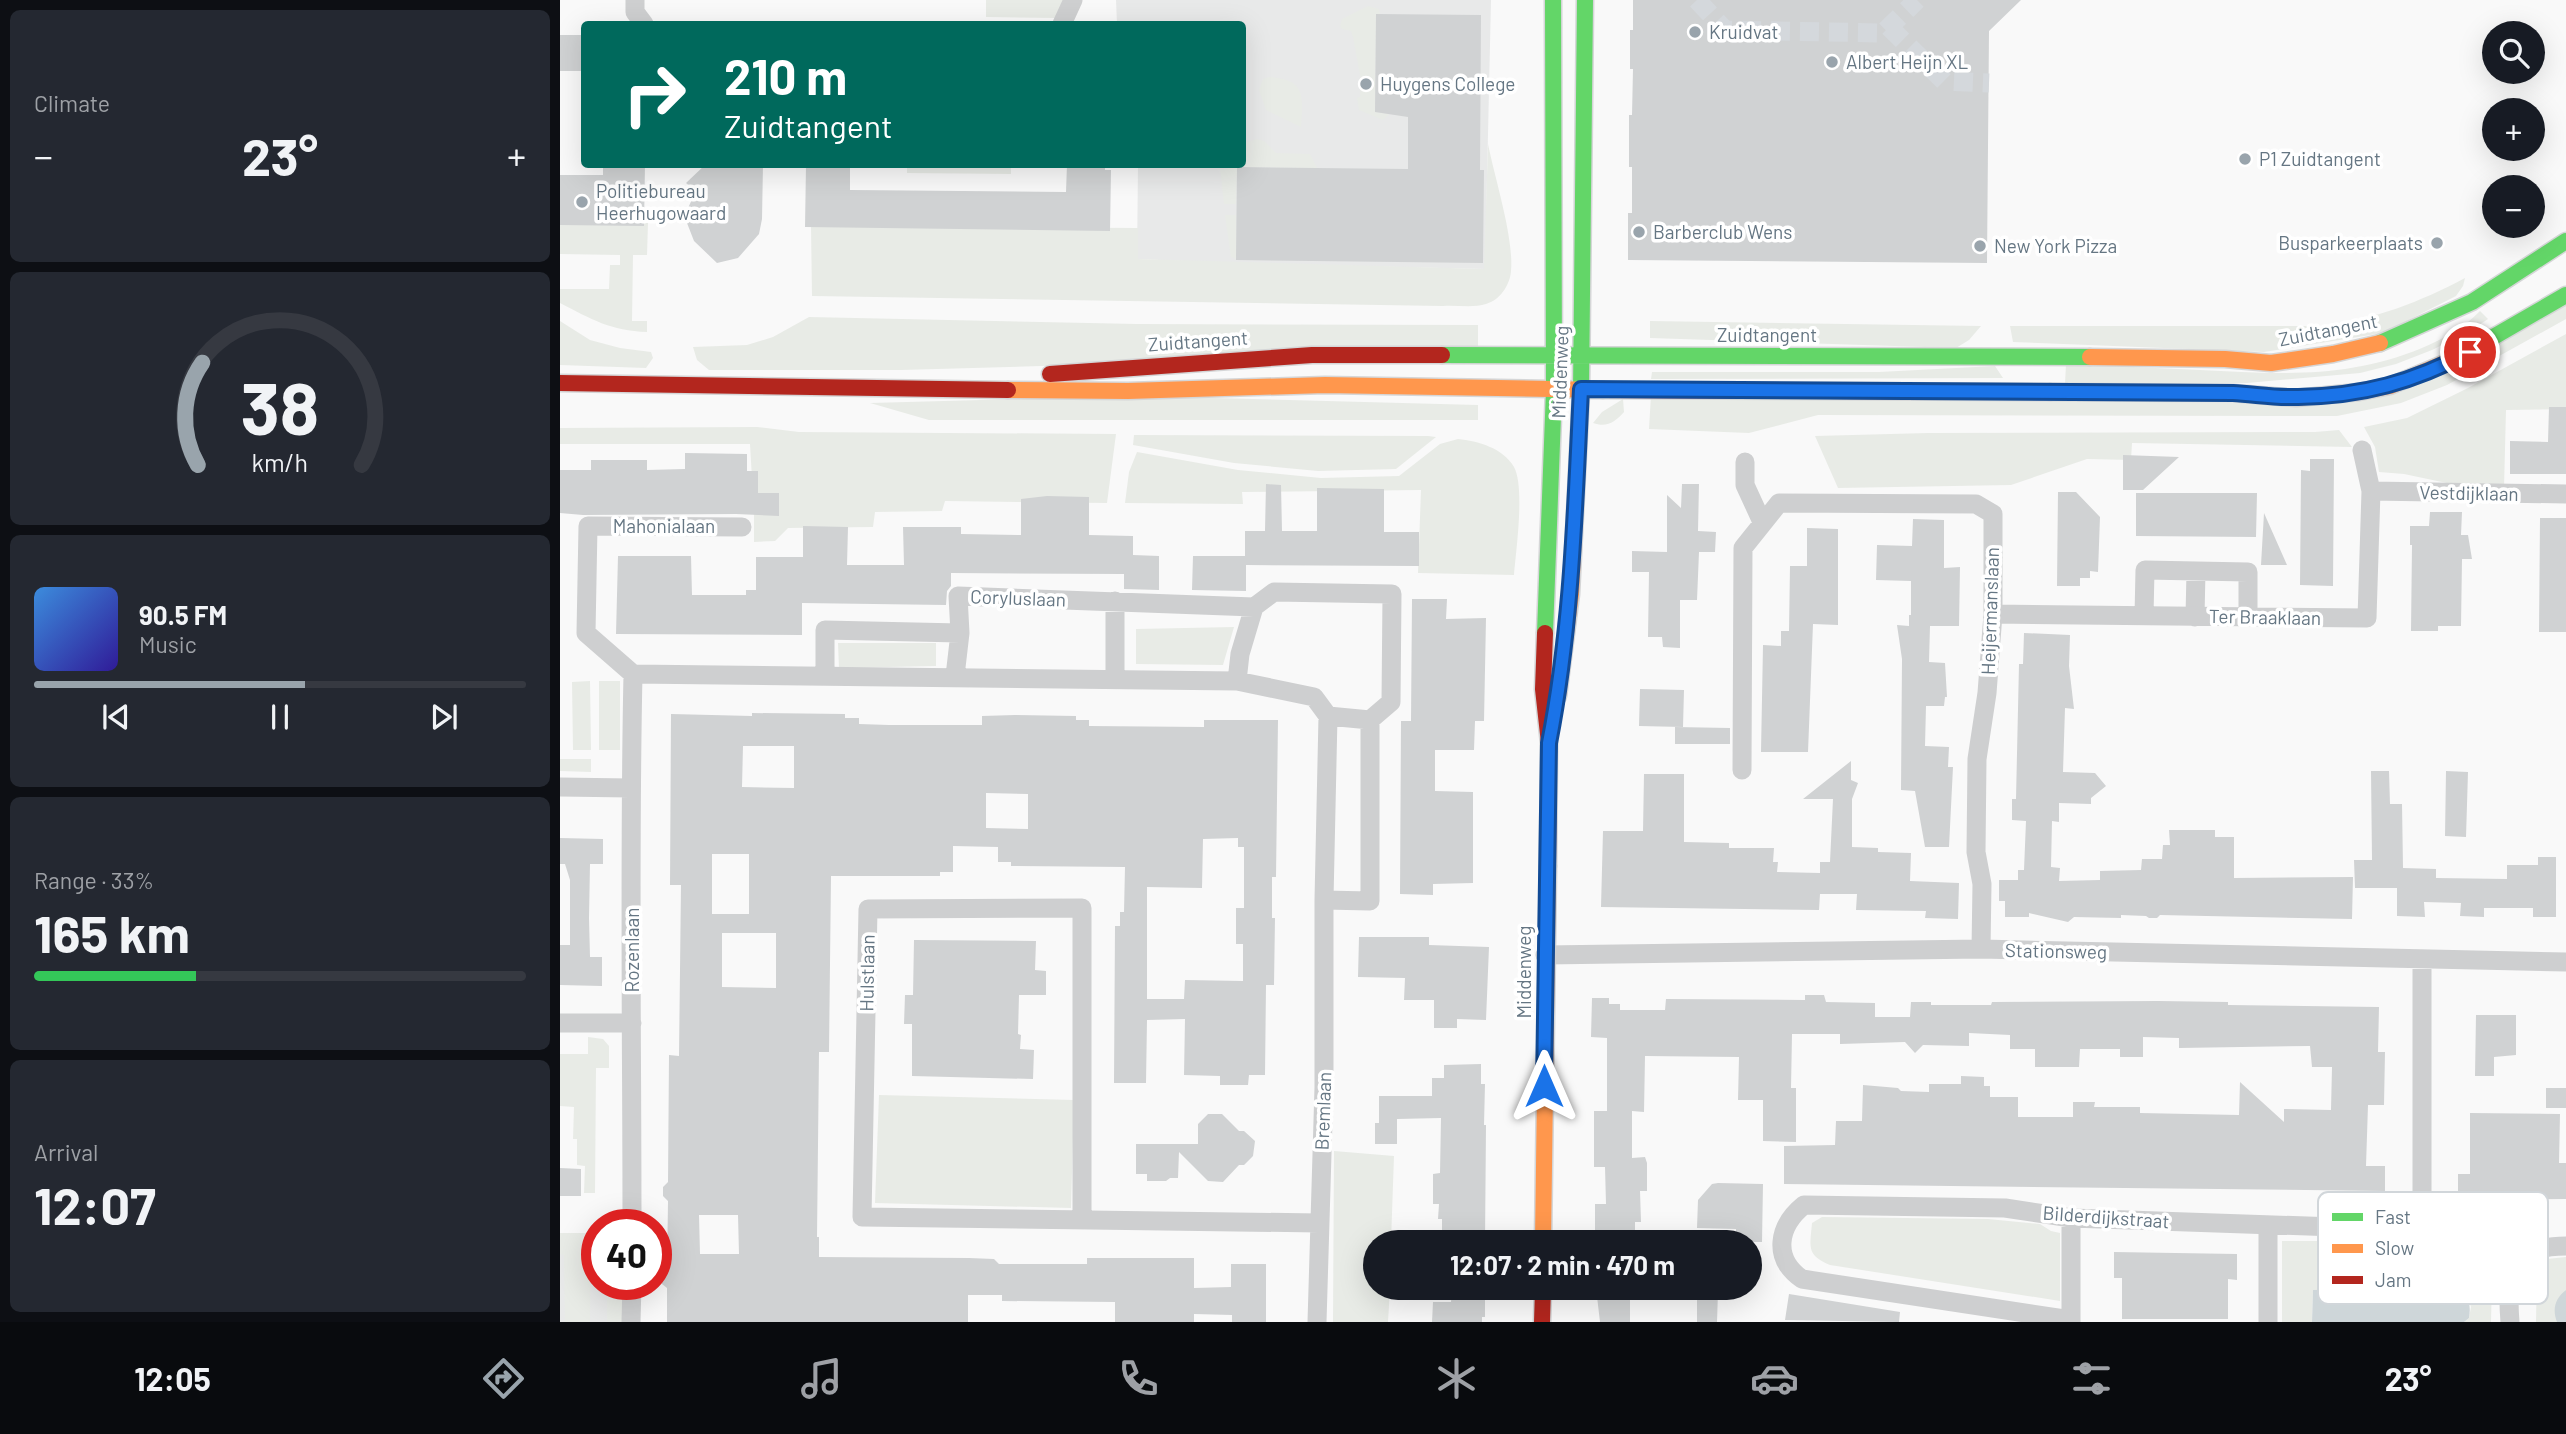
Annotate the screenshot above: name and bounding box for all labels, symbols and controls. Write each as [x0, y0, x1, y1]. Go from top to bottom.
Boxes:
place label: Kruidvat [1709, 20, 1778, 43]
map controls [2482, 21, 2545, 238]
button: search [2482, 21, 2545, 84]
marker: Kruidvat [1687, 24, 1703, 40]
text: 210 m [724, 46, 847, 105]
icon: right [609, 49, 700, 140]
place label: Albert Heijn XL [1846, 50, 1968, 73]
marker: Albert Heijn XL [1824, 54, 1840, 70]
place label: Huygens College [1380, 72, 1515, 95]
marker: Huygens College [1358, 76, 1374, 92]
text: Climate [34, 89, 110, 117]
button: + [2482, 98, 2545, 161]
text: Zuidtangent [724, 106, 893, 144]
text: 23° [242, 124, 318, 186]
text: − [34, 132, 53, 178]
text: + [507, 132, 526, 178]
place label: P1 Zuidtangent [2259, 147, 2381, 170]
marker: P1 Zuidtangent [2237, 151, 2253, 167]
button: − [2482, 175, 2545, 238]
place label: Politiebureau Heerhugowaard [596, 179, 726, 224]
marker: Politiebureau Heerhugowaard [574, 194, 590, 210]
place label: Barberclub Wens [1653, 220, 1792, 243]
marker: Barberclub Wens [1631, 224, 1647, 240]
place label: Busparkeerplaats [2278, 231, 2423, 254]
place label: New York Pizza [1994, 234, 2117, 257]
marker: Busparkeerplaats [2429, 235, 2445, 251]
marker: New York Pizza [1972, 238, 1988, 254]
street label: Zuidtangent [2277, 309, 2379, 350]
pin [2440, 322, 2500, 382]
street label: Zuidtangent [1717, 323, 1817, 346]
street label: Middenweg [1546, 325, 1573, 419]
street label: Zuidtangent [1147, 326, 1249, 355]
icon: arrive [2451, 333, 2489, 371]
text: 38 [241, 362, 319, 450]
text: km/h [252, 446, 308, 476]
street label: Vestdijklaan [2419, 480, 2519, 505]
street label: Mahonialaan [613, 514, 715, 537]
street label: Heijermanslaan [1976, 547, 2003, 675]
street label: Coryluslaan [970, 584, 1066, 611]
text: 90.5 FM [139, 599, 227, 630]
street label: Ter Braaklaan [2209, 604, 2321, 629]
text: Music [139, 630, 197, 658]
icon: previous [97, 698, 135, 736]
icon: pause [261, 698, 299, 736]
icon: next [425, 698, 463, 736]
text: Range · 33% [34, 866, 154, 894]
text: 165 km [34, 901, 190, 963]
street label: Rozenlaan [620, 908, 643, 992]
street label: Middenweg [1512, 925, 1535, 1019]
street label: Hulstlaan [854, 934, 879, 1012]
street label: Stationsweg [2005, 938, 2107, 963]
position arrow [1507, 1049, 1581, 1123]
street label: Bremlaan [1310, 1071, 1335, 1151]
text: Arrival [34, 1138, 98, 1166]
text: 12:07 [34, 1173, 156, 1235]
legend [2318, 1192, 2548, 1304]
street label: Bilderdijkstraat [2042, 1201, 2170, 1232]
text: Fast [2375, 1205, 2411, 1228]
speed limit sign: 40 [581, 1209, 672, 1300]
text: Slow [2375, 1236, 2414, 1259]
text: 12:07 · 2 min · 470 m [1450, 1249, 1675, 1280]
text: Jam [2375, 1268, 2411, 1291]
icon: directions [479, 1354, 528, 1403]
icon: music [797, 1354, 846, 1403]
icon: phone [1114, 1354, 1163, 1403]
icon: climate [1432, 1354, 1481, 1403]
icon: car [1750, 1354, 1799, 1403]
icon: filters [2067, 1354, 2116, 1403]
text: 12:05 [134, 1359, 211, 1397]
text: 23° [2385, 1359, 2432, 1397]

